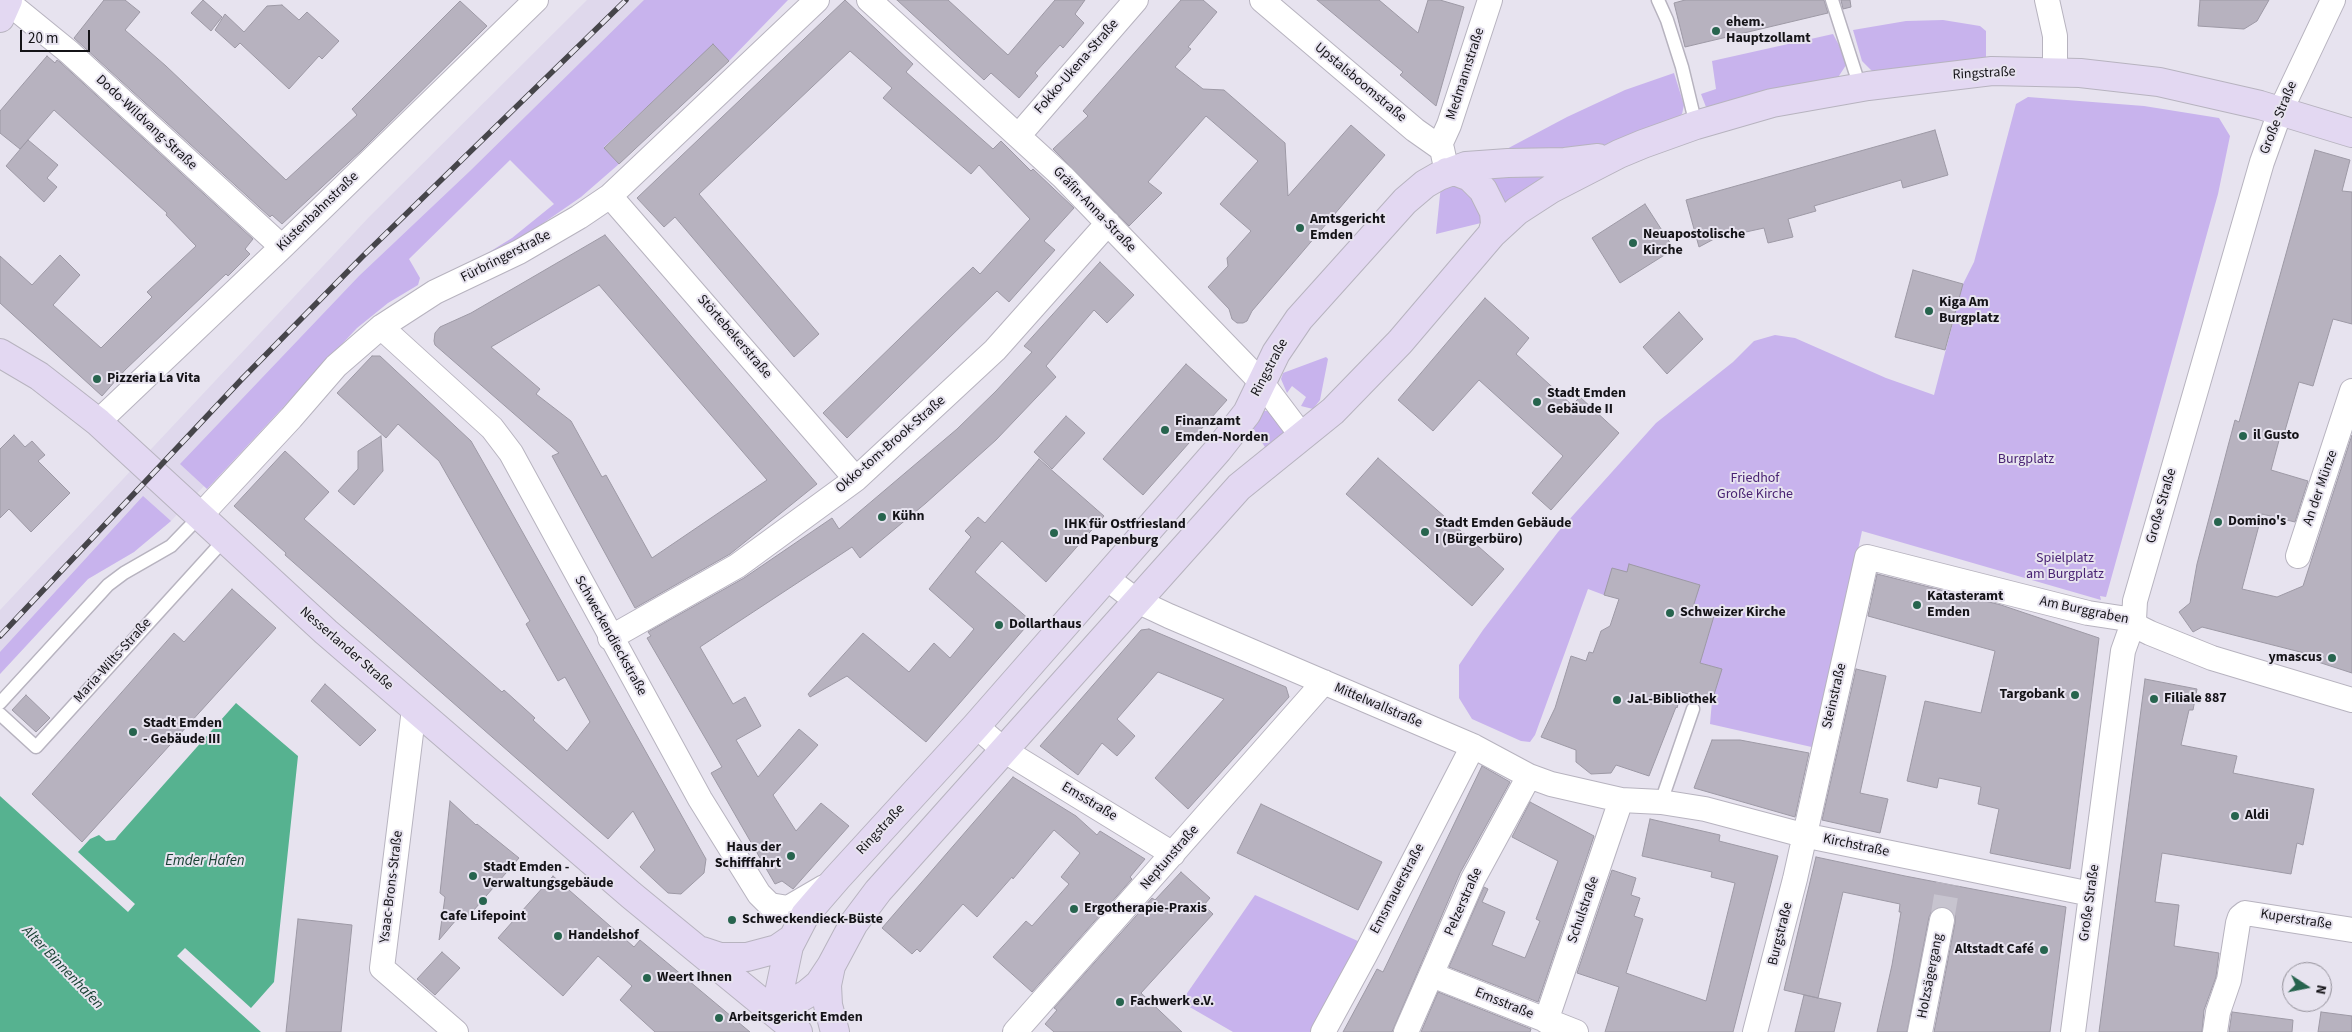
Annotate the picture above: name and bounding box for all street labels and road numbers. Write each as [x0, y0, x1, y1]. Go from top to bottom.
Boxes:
street label: Fokko-Ukena-Straße [1031, 16, 1123, 118]
street label: Medmannstraße [1443, 26, 1489, 122]
street label: Upstalsboomstraße [1311, 40, 1409, 126]
street label: Ringstraße [1952, 64, 2016, 84]
street label: Dodo-Wildvang-Straße [92, 72, 200, 174]
street label: Große Straße [2257, 79, 2301, 157]
street label: Gräfin-Anna-Straße [1049, 164, 1139, 256]
street label: Küstenbahnstraße [274, 169, 362, 255]
street label: Fürbringerstraße [458, 227, 554, 287]
street label: Störtebekerstraße [693, 292, 775, 382]
street label: Ringstraße [1248, 336, 1292, 400]
street label: Okko-tom-Brook-Straße [833, 393, 949, 497]
street label: An der Münze [2300, 448, 2342, 528]
street label: Große Straße [2143, 467, 2181, 545]
street label: Schweckendieckstraße [570, 573, 650, 699]
street label: Am Burggraben [2038, 593, 2130, 629]
street label: Nesserlander Straße [296, 604, 396, 694]
street label: Maria-Wilts-Straße [71, 615, 155, 707]
street label: Steinstraße [1819, 662, 1851, 730]
street label: Mittelwallstraße [1331, 680, 1425, 732]
street label: Emsstraße [1058, 779, 1120, 825]
street label: Ringstraße [853, 801, 909, 859]
street label: Neptunstraße [1137, 822, 1203, 894]
street label: Ysaac-Brons-Straße [377, 830, 407, 944]
street label: Kirchstraße [1821, 831, 1891, 861]
street label: Emsmauerstraße [1367, 841, 1429, 937]
street label: Große Straße [2076, 864, 2104, 942]
street label: Pelzerstraße [1442, 865, 1486, 939]
street label: Schulstraße [1565, 874, 1603, 946]
street label: Burgstraße [1765, 901, 1797, 967]
street label: Kuperstraße [2259, 906, 2333, 934]
street label: Holzsägergang [1915, 932, 1947, 1020]
street label: Emsstraße [1472, 985, 1536, 1023]

